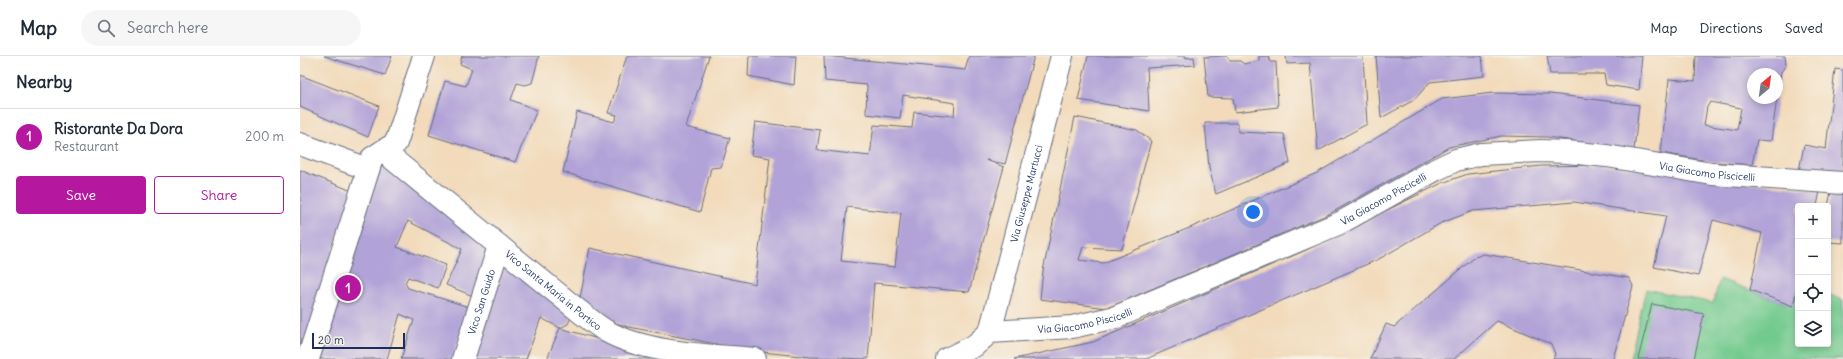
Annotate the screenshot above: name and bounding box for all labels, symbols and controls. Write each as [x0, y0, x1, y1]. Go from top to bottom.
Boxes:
search box [81, 10, 361, 46]
text: Map [20, 16, 57, 40]
icon: search [95, 17, 117, 39]
text: Search here [127, 18, 208, 37]
text: Map [1650, 19, 1677, 37]
text: Directions [1699, 19, 1763, 37]
text: Saved [1785, 19, 1823, 37]
north arrow [1747, 68, 1783, 104]
text: Nearby [16, 71, 72, 93]
text: Ristorante Da Dora [54, 119, 183, 138]
text: 1 [26, 128, 32, 145]
text: 200 m [245, 128, 284, 145]
text: Restaurant [54, 138, 119, 155]
street label: Via Giuseppe Martucci [1008, 144, 1046, 244]
street label: Via Giacomo Piscicelli [1658, 159, 1756, 184]
street label: Via Giacomo Piscicelli [1338, 170, 1429, 228]
button: Save [16, 176, 146, 214]
button: Share [154, 176, 284, 214]
your location [1243, 202, 1263, 222]
map controls [1795, 203, 1831, 347]
button: + [1795, 203, 1831, 239]
button: − [1795, 239, 1831, 275]
street label: Vico Santa Maria in Portico [502, 247, 604, 333]
street label: Vico San Guido [465, 267, 498, 336]
pin: 1 [335, 273, 361, 303]
button: locate [1795, 275, 1831, 311]
street label: Via Giacomo Piscicelli [1037, 305, 1134, 336]
button: layers [1795, 311, 1831, 347]
scale bar [312, 331, 405, 350]
text: 20 m [318, 333, 344, 347]

